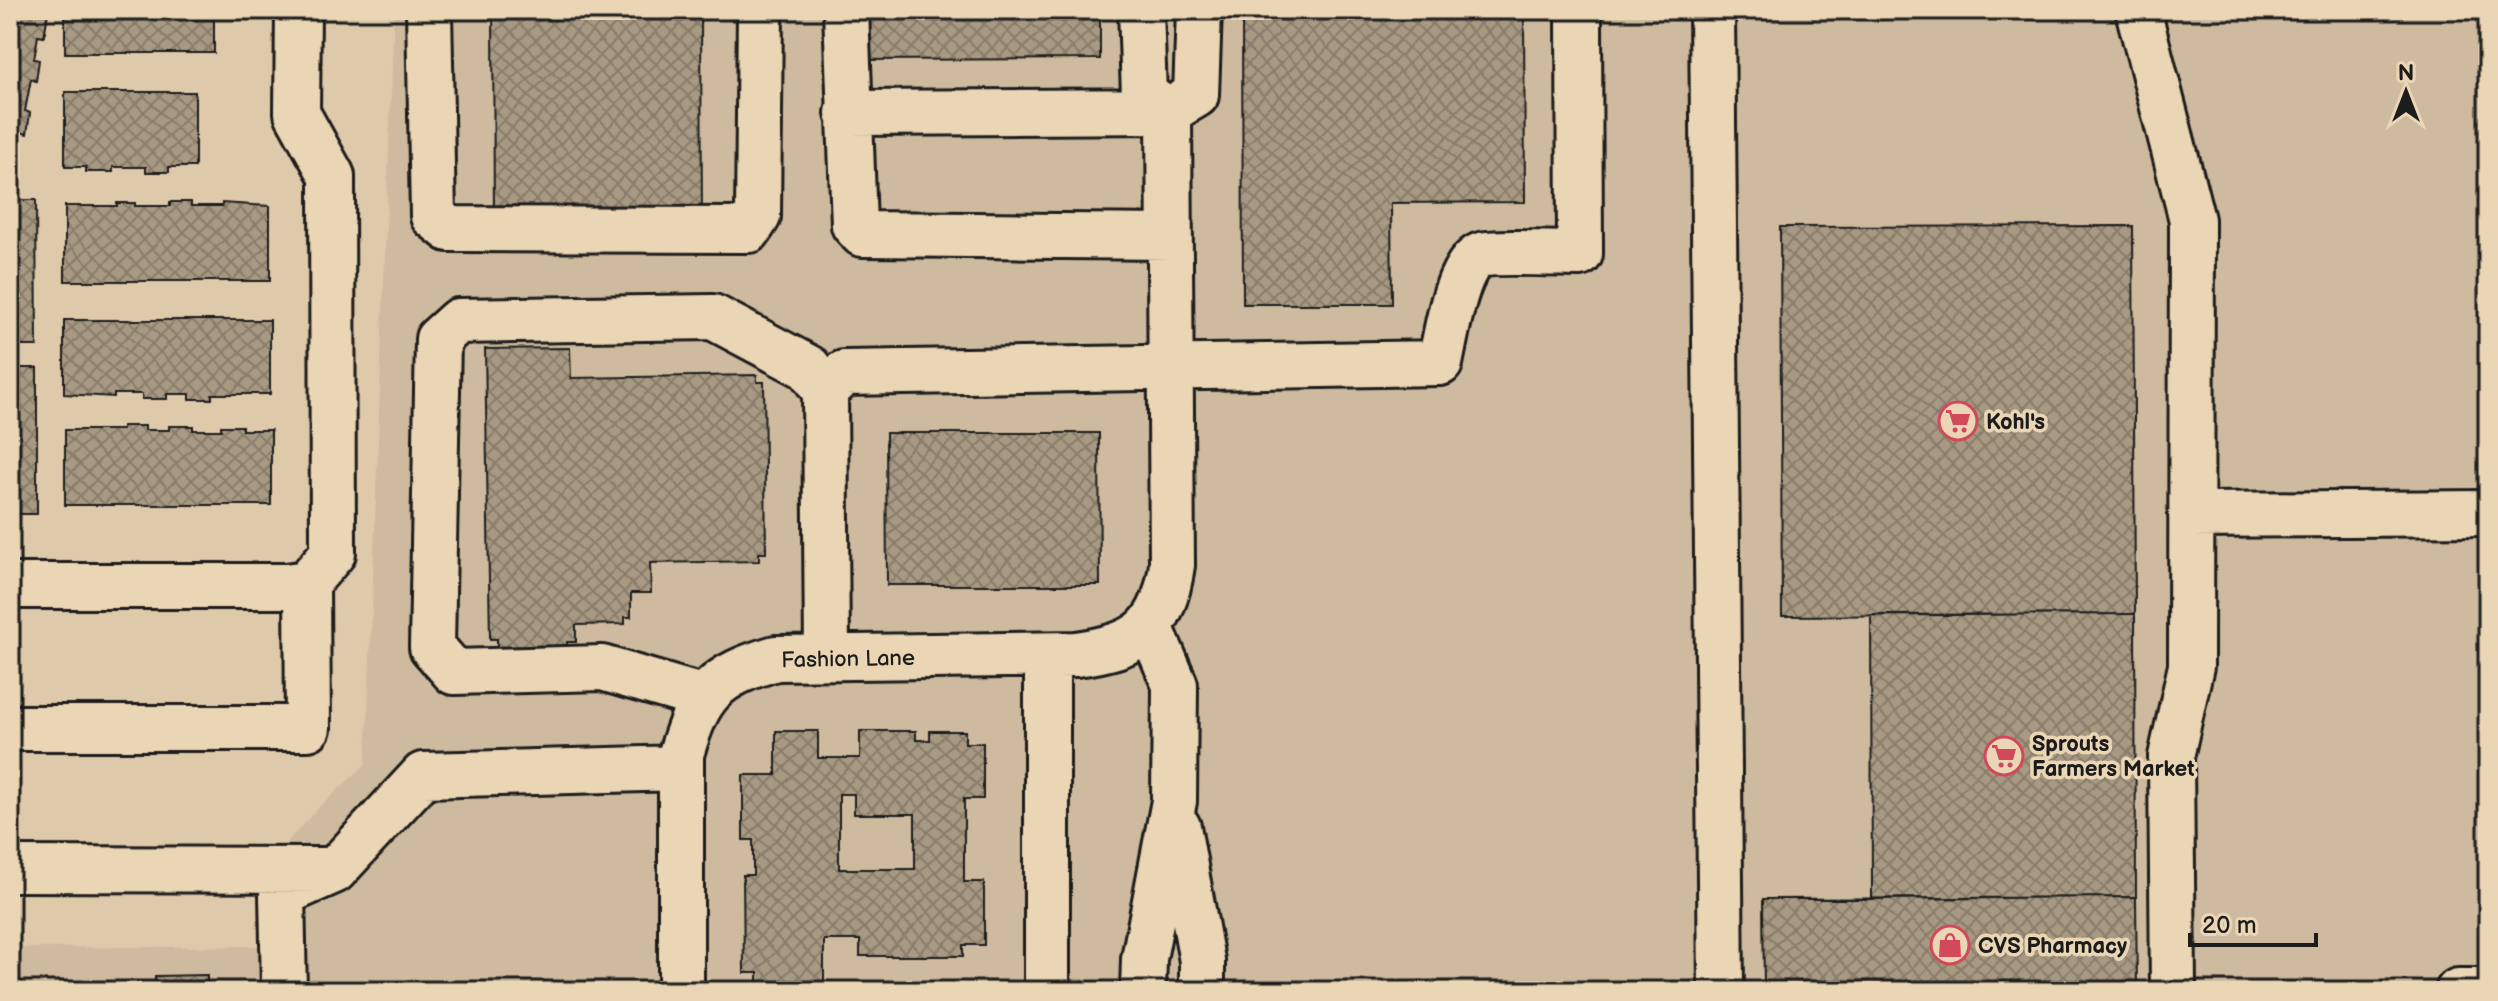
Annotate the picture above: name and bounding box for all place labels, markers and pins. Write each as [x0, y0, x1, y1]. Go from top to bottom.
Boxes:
supermarket icon: Kohl's [1937, 400, 1979, 442]
place label: Kohl's [1986, 409, 2045, 436]
place label: Sprouts Farmers Market [2032, 731, 2195, 783]
supermarket icon: Sprouts Farmers Market [1983, 735, 2025, 777]
shop icon: CVS Pharmacy [1929, 924, 1971, 966]
place label: CVS Pharmacy [1978, 933, 2127, 960]

